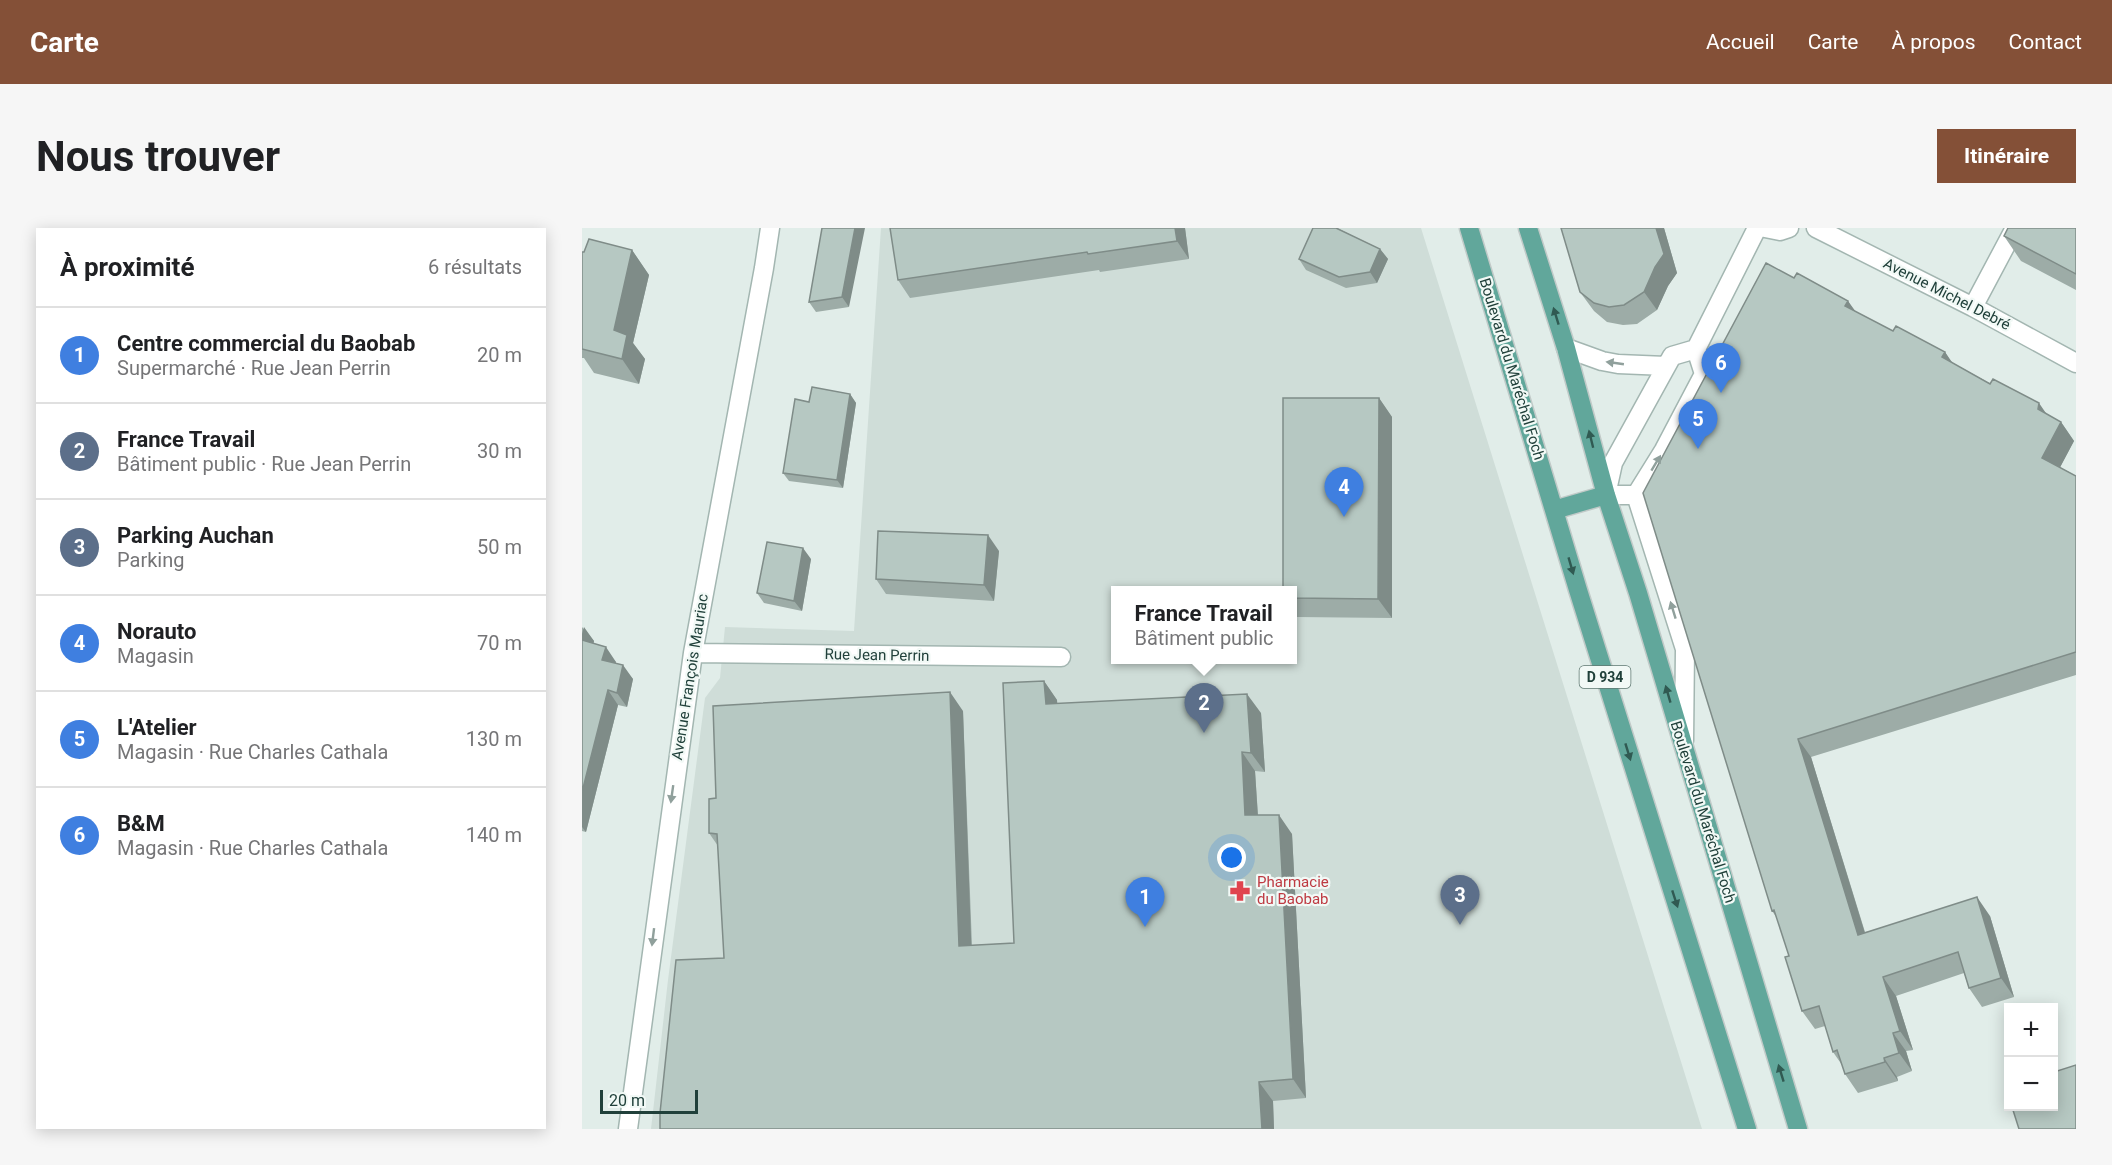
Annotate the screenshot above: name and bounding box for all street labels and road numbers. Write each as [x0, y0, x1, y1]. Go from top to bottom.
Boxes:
street label: Avenue Michel Debré [1881, 254, 2014, 334]
street label: Boulevard du Maréchal Foch [1476, 276, 1548, 462]
street label: Avenue François Mauriac [668, 593, 712, 761]
street label: Rue Jean Perrin [824, 645, 930, 665]
road number: D 934 [1580, 666, 1630, 688]
street label: Boulevard du Maréchal Foch [1667, 719, 1739, 905]

